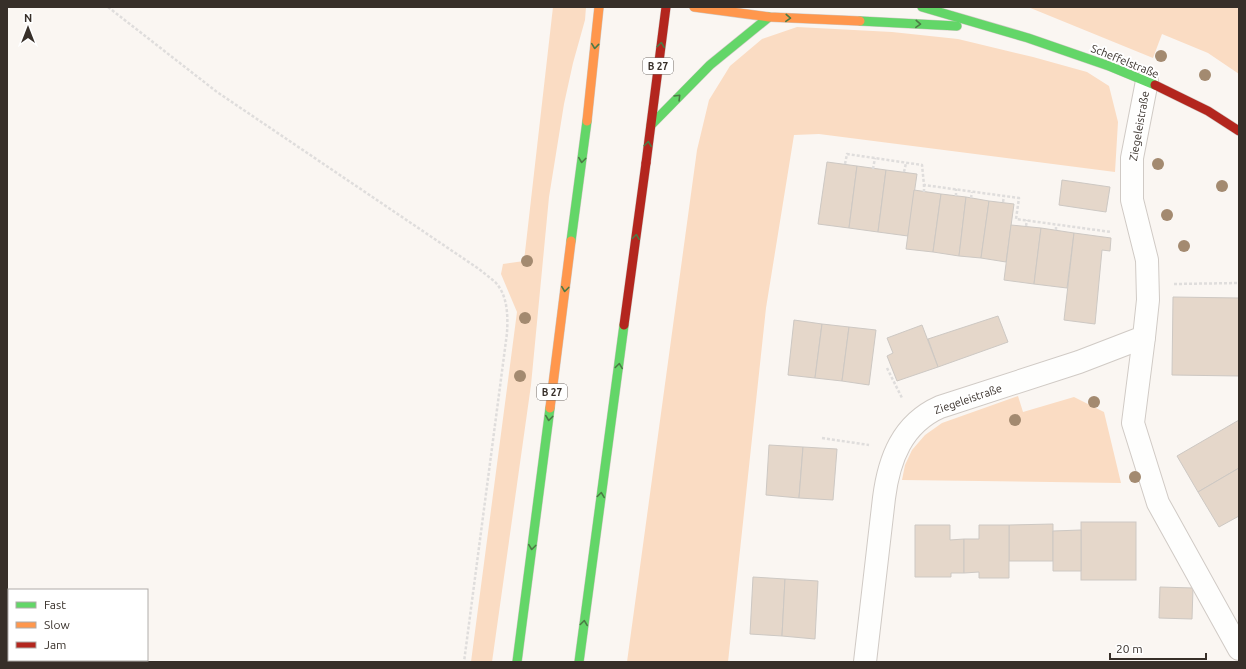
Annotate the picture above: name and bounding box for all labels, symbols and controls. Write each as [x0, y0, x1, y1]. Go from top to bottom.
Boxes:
north arrow [8, 8, 48, 48]
text: N [24, 12, 32, 24]
one-way arrow [785, 14, 791, 22]
one-way arrow [915, 20, 921, 29]
one-way arrow [656, 42, 665, 48]
street label: Scheffelstraße [1089, 42, 1161, 80]
one-way arrow [591, 43, 600, 49]
road number: B 27 [643, 58, 673, 74]
street label: Ziegeleistraße [1127, 90, 1151, 162]
one-way arrow [673, 94, 681, 102]
one-way arrow [644, 141, 653, 147]
one-way arrow [578, 157, 587, 163]
one-way arrow [631, 234, 640, 240]
one-way arrow [561, 286, 570, 292]
one-way arrow [614, 363, 623, 369]
street label: Ziegeleistraße [933, 382, 1003, 416]
road number: B 27 [537, 384, 567, 400]
one-way arrow [544, 415, 553, 421]
one-way arrow [596, 491, 605, 498]
one-way arrow [528, 544, 537, 550]
legend [8, 589, 148, 661]
text: Fast [44, 598, 66, 611]
text: Slow [44, 618, 70, 631]
one-way arrow [579, 620, 588, 626]
scale bar [1110, 635, 1206, 661]
text: Jam [44, 638, 66, 651]
text: 20 m [1116, 642, 1143, 655]

